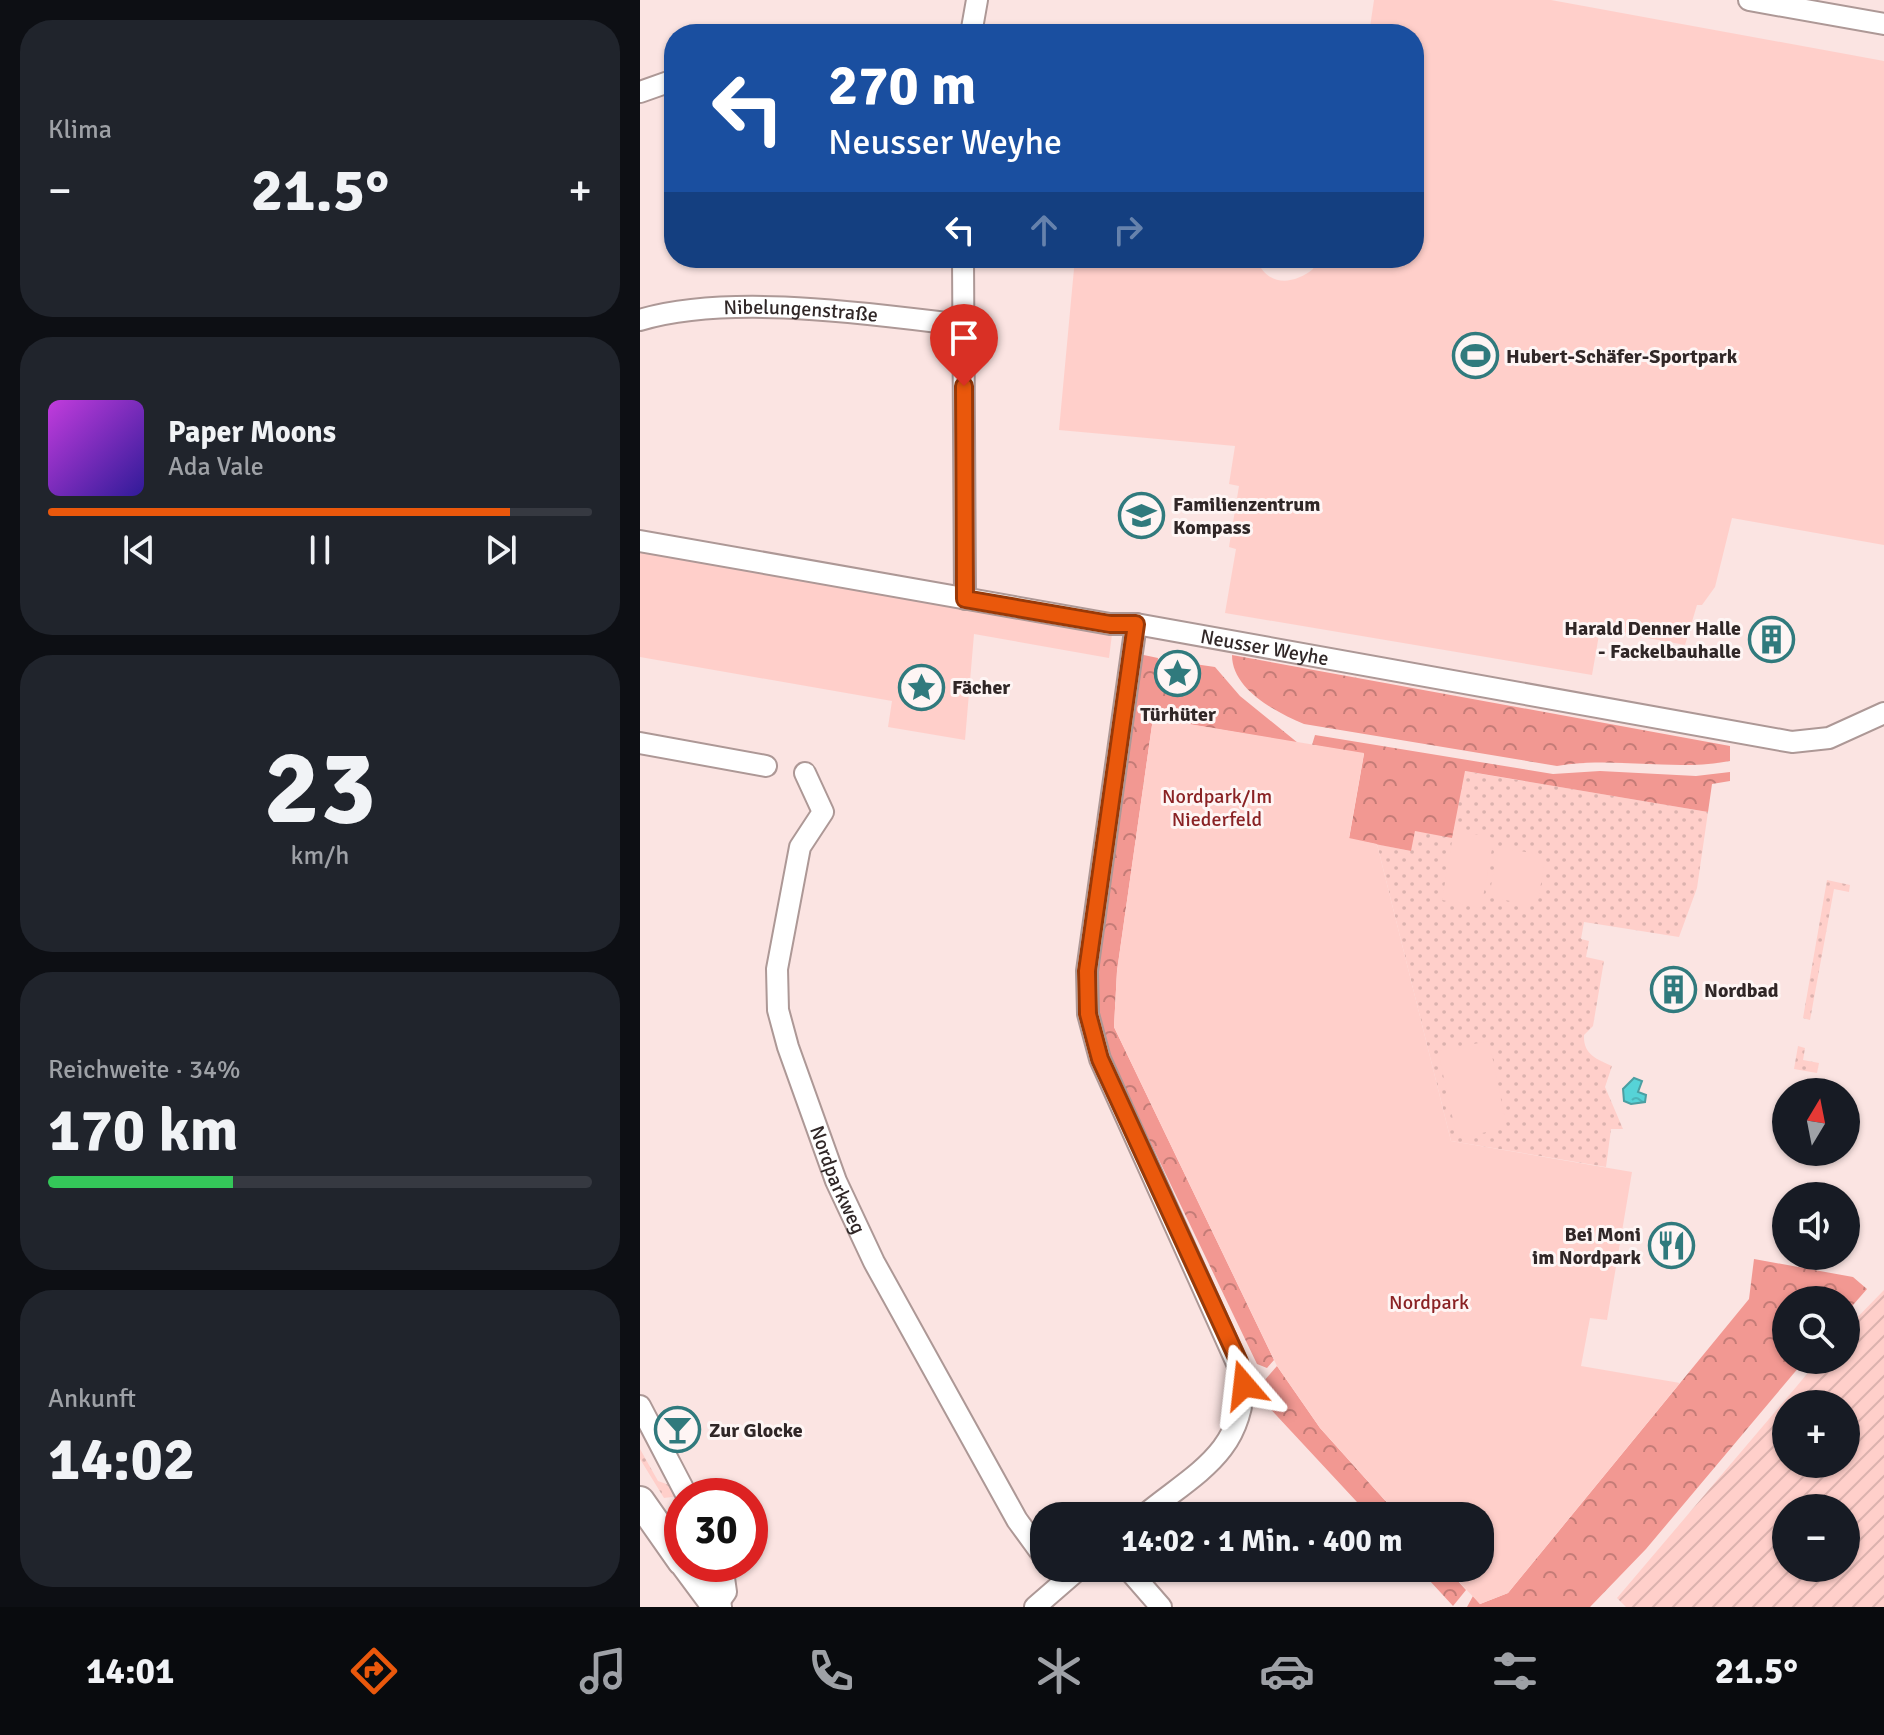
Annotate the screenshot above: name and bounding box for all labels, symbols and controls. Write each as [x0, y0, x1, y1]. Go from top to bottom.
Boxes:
text: 270 m [828, 51, 976, 120]
icon: left [696, 56, 800, 160]
text: Klima [48, 114, 112, 146]
text: Neusser Weyhe [828, 120, 1062, 165]
text: 21.5° [251, 154, 389, 228]
text: − [48, 164, 72, 218]
text: + [568, 164, 592, 218]
icon: left [938, 208, 982, 252]
icon: ahead [1022, 208, 1066, 252]
icon: right [1106, 208, 1150, 252]
street label: Nibelungenstraße [723, 294, 879, 327]
pin [930, 304, 998, 386]
icon: arrive [942, 316, 986, 360]
sports icon: Hubert-Schäfer-Sportpark [1451, 332, 1499, 380]
place label: Hubert-Schäfer-Sportpark [1506, 344, 1738, 369]
text: Paper Moons [168, 414, 336, 451]
text: Ada Vale [168, 451, 264, 483]
school or university icon: Familienzentrum Kompass [1118, 492, 1166, 540]
place label: Familienzentrum Kompass [1173, 492, 1320, 540]
icon: previous [117, 528, 161, 572]
icon: pause [298, 528, 342, 572]
icon: next [479, 528, 523, 572]
building icon: Harald Denner Halle - Fackelbauhalle [1748, 615, 1796, 663]
place label: Harald Denner Halle - Fackelbauhalle [1564, 616, 1741, 664]
street label: Neusser Weyhe [1198, 623, 1331, 671]
place icon: Türhüter [1154, 650, 1202, 698]
place icon: Fächer [897, 663, 945, 711]
place label: Fächer [952, 675, 1010, 700]
place label: Türhüter [1140, 702, 1216, 727]
text: 23 [264, 724, 376, 852]
park label: Nordpark/Im Niederfeld [1162, 784, 1272, 832]
text: km/h [291, 840, 349, 872]
building icon: Nordbad [1649, 966, 1697, 1014]
place label: Nordbad [1704, 978, 1779, 1003]
text: Reichweite · 34% [48, 1054, 241, 1086]
north arrow [1772, 1078, 1860, 1166]
map controls [1772, 1078, 1860, 1582]
text: 170 km [48, 1094, 238, 1168]
street label: Nordparkweg [805, 1122, 871, 1238]
button: sound [1772, 1182, 1860, 1270]
place label: Bei Moni im Nordpark [1532, 1222, 1642, 1270]
restaurant icon: Bei Moni im Nordpark [1648, 1222, 1696, 1270]
button: search [1772, 1286, 1860, 1374]
park label: Nordpark [1389, 1290, 1469, 1315]
position arrow [1202, 1343, 1286, 1427]
text: Ankunft [48, 1383, 136, 1415]
button: + [1772, 1390, 1860, 1478]
bar icon: Zur Glocke [654, 1406, 702, 1454]
place label: Zur Glocke [709, 1418, 803, 1443]
text: 14:02 [48, 1423, 195, 1497]
speed limit sign: 30 [664, 1478, 768, 1582]
button: − [1772, 1494, 1860, 1582]
text: 14:02 · 1 Min. · 400 m [1121, 1523, 1403, 1560]
icon: directions [346, 1643, 402, 1699]
icon: music [575, 1643, 631, 1699]
icon: phone [803, 1643, 859, 1699]
icon: climate [1031, 1643, 1087, 1699]
icon: car [1259, 1643, 1315, 1699]
icon: filters [1487, 1643, 1543, 1699]
text: 14:01 [86, 1649, 174, 1694]
text: 21.5° [1715, 1649, 1798, 1694]

